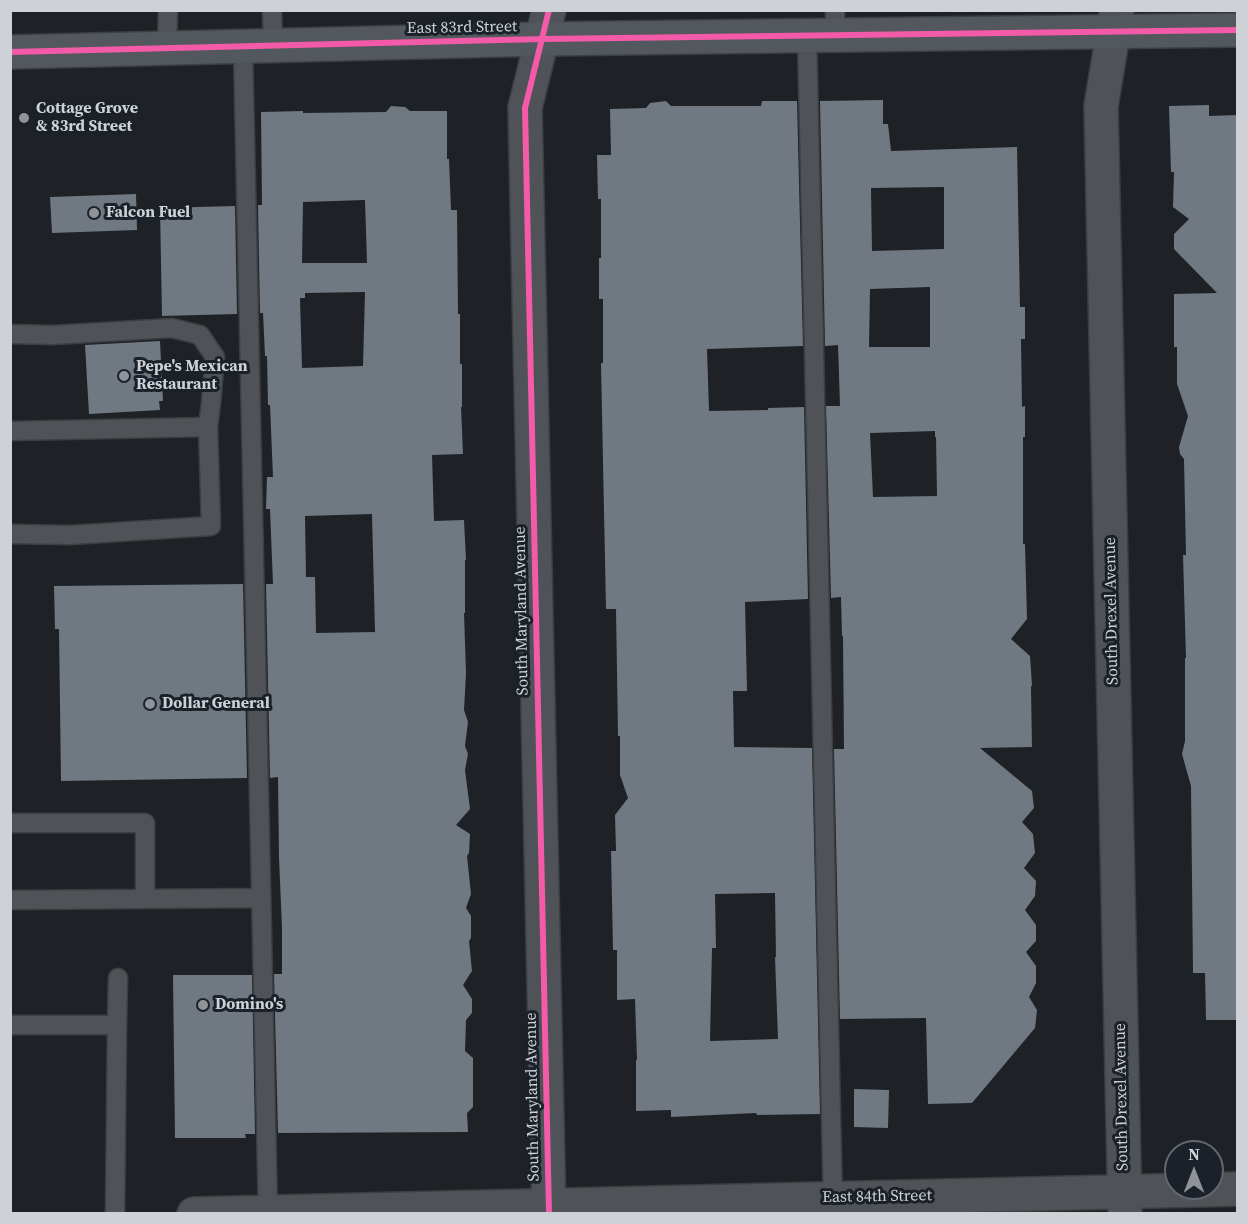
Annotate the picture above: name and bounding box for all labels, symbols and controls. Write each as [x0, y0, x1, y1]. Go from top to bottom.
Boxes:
street label: East 83rd Street [407, 17, 517, 39]
place label: Cottage Grove & 83rd Street [36, 99, 138, 137]
marker: Cottage Grove & 83rd Street [17, 111, 31, 125]
place label: Falcon Fuel [106, 203, 190, 223]
marker: Falcon Fuel [87, 206, 101, 220]
place label: Pepe's Mexican Restaurant [136, 357, 248, 395]
marker: Pepe's Mexican Restaurant [117, 369, 131, 383]
street label: South Maryland Avenue [511, 526, 533, 696]
street label: South Drexel Avenue [1101, 537, 1123, 685]
place label: Dollar General [162, 694, 270, 714]
marker: Dollar General [143, 697, 157, 711]
place label: Domino's [215, 995, 283, 1015]
marker: Domino's [196, 998, 210, 1012]
street label: South Maryland Avenue [522, 1012, 544, 1182]
street label: South Drexel Avenue [1111, 1023, 1133, 1171]
north arrow [1164, 1140, 1224, 1200]
text: N [1188, 1143, 1200, 1165]
street label: East 84th Street [822, 1186, 932, 1208]

